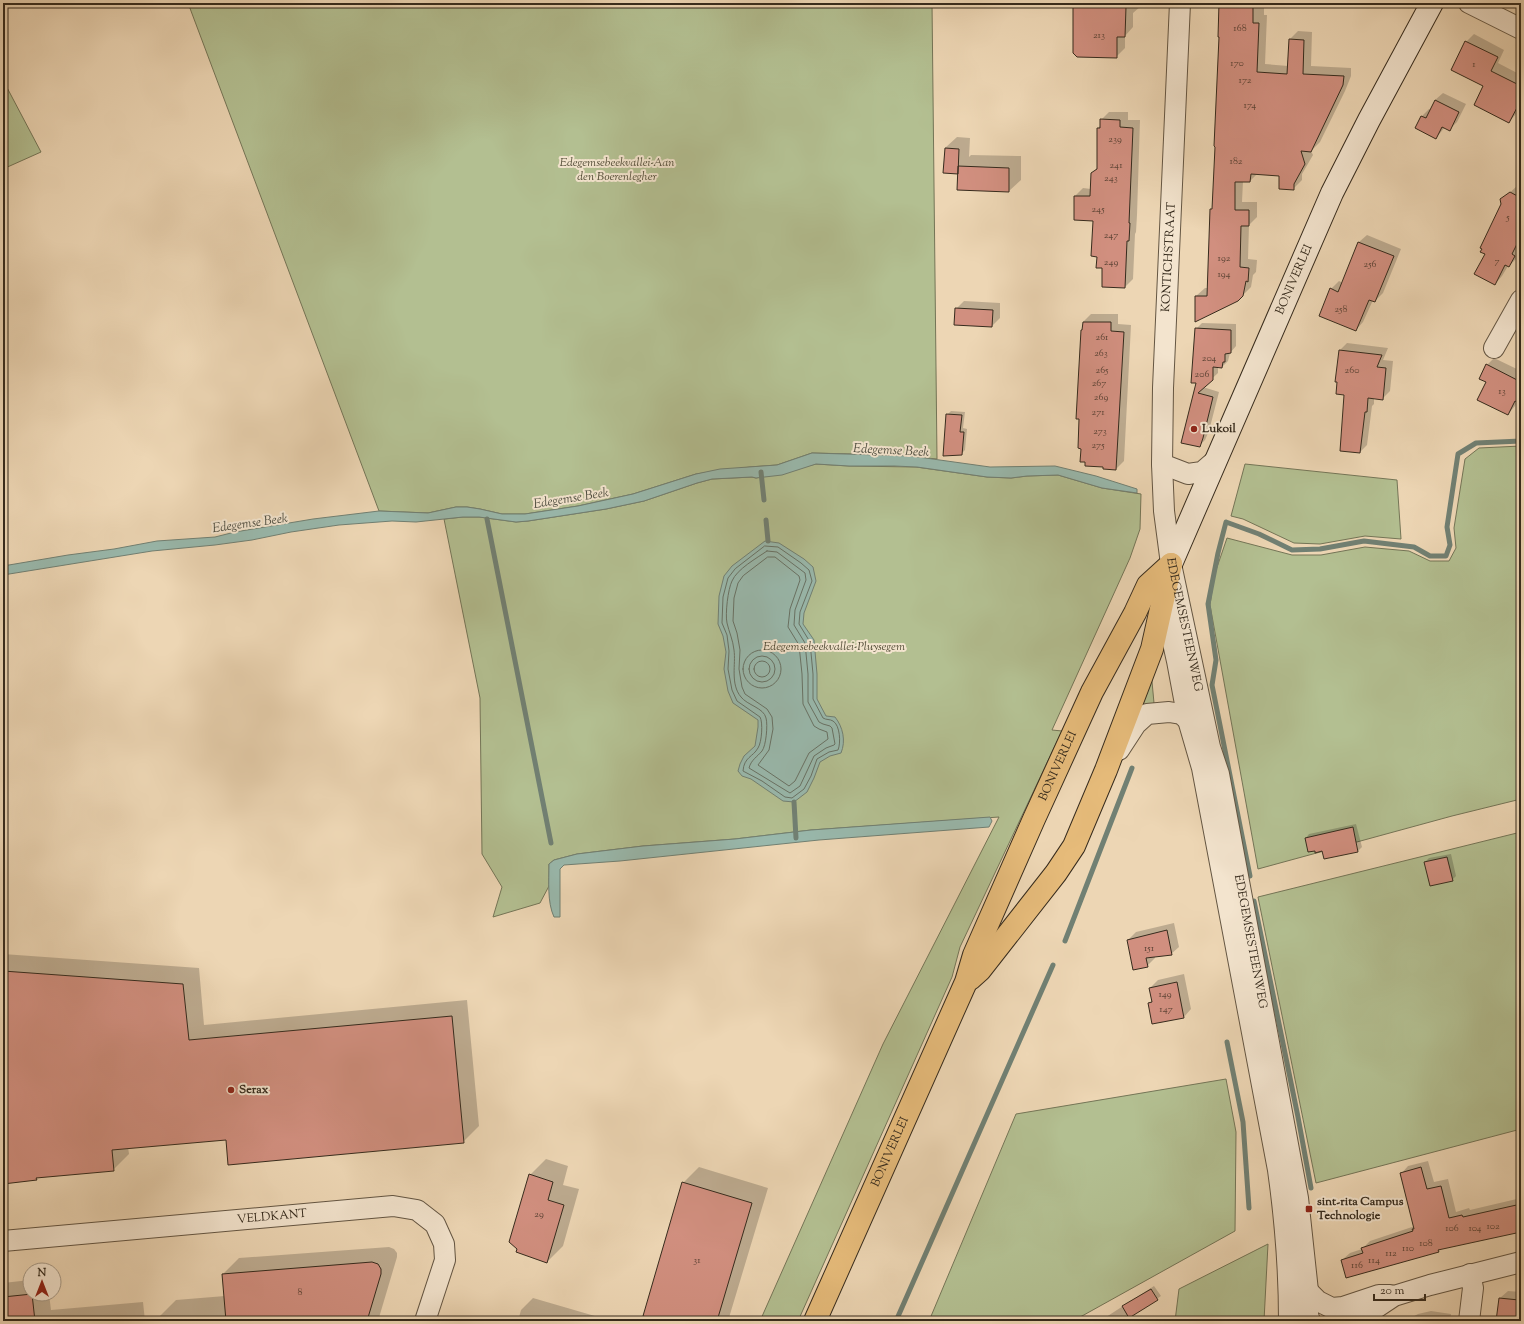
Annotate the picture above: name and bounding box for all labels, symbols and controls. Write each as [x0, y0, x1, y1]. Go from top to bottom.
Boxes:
house number: 168 [1233, 21, 1247, 36]
house number: 213 [1093, 28, 1105, 43]
house number: 170 [1230, 56, 1244, 71]
house number: 1 [1472, 57, 1476, 72]
house number: 172 [1239, 73, 1252, 88]
house number: 174 [1244, 98, 1256, 113]
house number: 239 [1108, 132, 1122, 147]
park label: Edegemsebeekvallei-Aan den Boerenlegher [559, 154, 675, 186]
house number: 182 [1230, 154, 1243, 169]
house number: 241 [1109, 158, 1123, 173]
house number: 243 [1104, 171, 1118, 186]
street label: KONTICHSTRAAT [1157, 201, 1181, 313]
house number: 245 [1091, 202, 1105, 217]
house number: 5 [1505, 210, 1510, 225]
house number: 247 [1104, 228, 1118, 243]
street label: BONIVERLEI [1271, 242, 1318, 318]
house number: 192 [1218, 251, 1231, 266]
house number: 7 [1494, 254, 1500, 269]
house number: 249 [1104, 255, 1118, 270]
house number: 256 [1363, 257, 1377, 272]
house number: 194 [1217, 267, 1231, 282]
house number: 258 [1334, 302, 1348, 317]
house number: 261 [1096, 330, 1109, 345]
house number: 263 [1094, 346, 1108, 361]
house number: 204 [1202, 351, 1216, 366]
house number: 265 [1095, 363, 1109, 378]
house number: 260 [1345, 363, 1359, 378]
house number: 206 [1195, 367, 1209, 382]
house number: 267 [1092, 376, 1106, 391]
house number: 13 [1498, 384, 1506, 399]
house number: 269 [1094, 390, 1108, 405]
house number: 271 [1091, 405, 1105, 420]
place label: Lukoil [1201, 420, 1236, 438]
house number: 273 [1093, 424, 1107, 439]
marker: Lukoil [1189, 424, 1199, 434]
house number: 275 [1091, 438, 1105, 453]
water label: Edegemse Beek [853, 440, 930, 462]
water label: Edegemse Beek [532, 484, 610, 514]
water label: Edegemse Beek [211, 510, 289, 538]
street label: EDEGEMSESTEENWEG [1161, 557, 1207, 694]
park label: Edegemsebeekvallei-Pluysegem [763, 638, 905, 656]
street label: BONIVERLEI [1034, 728, 1082, 804]
street label: EDEGEMSESTEENWEG [1229, 873, 1272, 1011]
house number: 151 [1144, 941, 1155, 956]
house number: 149 [1158, 987, 1172, 1002]
house number: 147 [1159, 1002, 1173, 1017]
place label: Serax [239, 1081, 269, 1099]
marker: Serax [226, 1085, 236, 1095]
street label: BONIVERLEI [867, 1114, 914, 1190]
place label: sint-rita Campus Technologie [1316, 1193, 1404, 1225]
marker: sint-rita Campus Technologie [1304, 1204, 1314, 1214]
street label: VELDKANT [236, 1205, 308, 1229]
house number: 29 [534, 1207, 544, 1222]
house number: 102 [1486, 1219, 1500, 1234]
house number: 106 [1445, 1221, 1459, 1236]
house number: 104 [1468, 1221, 1482, 1236]
house number: 108 [1419, 1236, 1433, 1251]
house number: 110 [1402, 1241, 1414, 1256]
house number: 112 [1385, 1246, 1397, 1261]
house number: 31 [693, 1253, 701, 1268]
house number: 114 [1368, 1253, 1380, 1268]
house number: 116 [1351, 1258, 1363, 1273]
north arrow [22, 1262, 62, 1302]
text: N [37, 1265, 47, 1281]
scale bar [1374, 1276, 1425, 1302]
text: 20 m [1380, 1282, 1405, 1300]
house number: 8 [298, 1285, 303, 1300]

